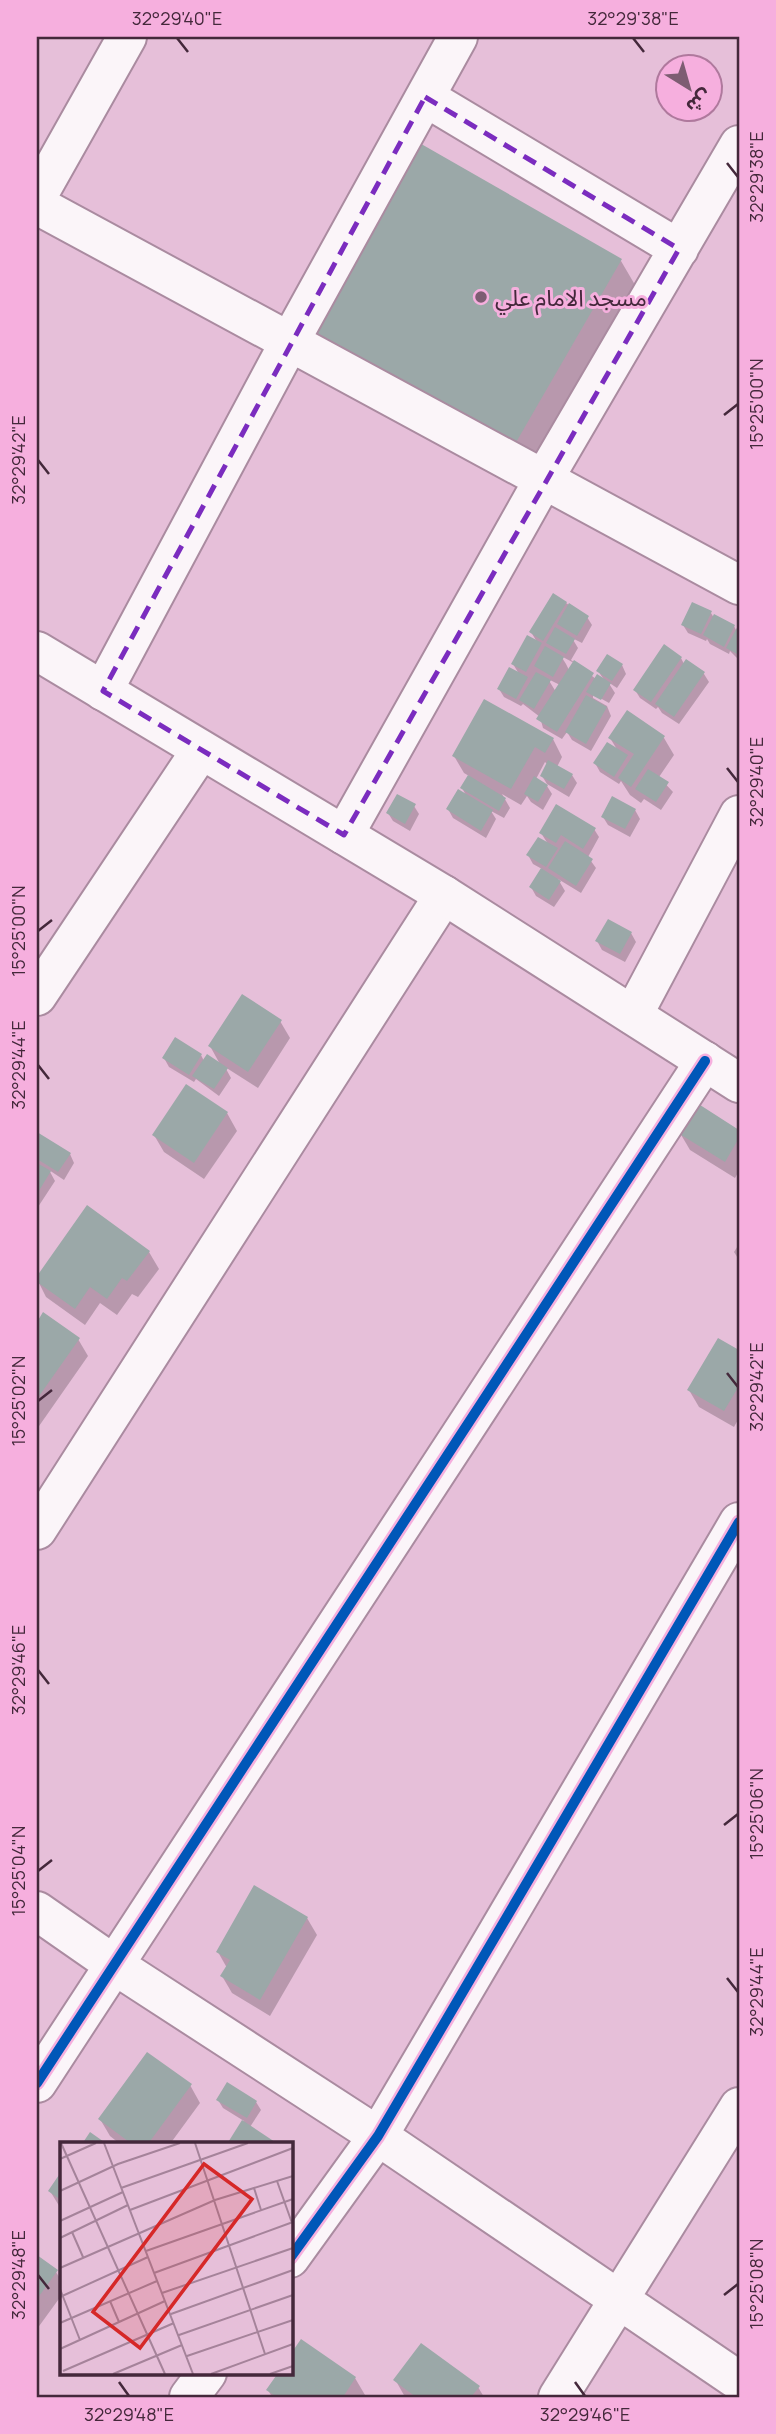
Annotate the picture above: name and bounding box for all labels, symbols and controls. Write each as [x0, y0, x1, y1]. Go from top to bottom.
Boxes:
text: 32°29'40"E [132, 6, 222, 30]
text: 32°29'38"E [587, 6, 679, 30]
north arrow [654, 52, 724, 122]
text: ش [681, 83, 717, 120]
text: 32°29'38"E [744, 131, 768, 223]
place label: مسجد الامام علي [495, 281, 647, 316]
marker: مسجد الامام علي [473, 289, 489, 305]
text: 15°25'00"N [744, 358, 768, 450]
text: 32°29'42"E [6, 415, 30, 505]
text: 32°29'40"E [744, 737, 768, 827]
text: 15°25'00"N [6, 885, 30, 977]
text: 32°29'44"E [6, 1020, 30, 1110]
text: 32°29'42"E [744, 1342, 768, 1432]
text: 15°25'02"N [6, 1356, 30, 1446]
text: 32°29'46"E [6, 1625, 30, 1715]
text: 15°25'06"N [744, 1768, 768, 1860]
text: 15°25'04"N [6, 1826, 30, 1916]
text: 32°29'44"E [744, 1947, 768, 2037]
inset map [60, 2142, 292, 2374]
text: 32°29'48"E [6, 2230, 30, 2320]
text: 15°25'08"N [744, 2239, 768, 2329]
text: 32°29'48"E [84, 2402, 174, 2426]
text: 32°29'46"E [540, 2402, 630, 2426]

